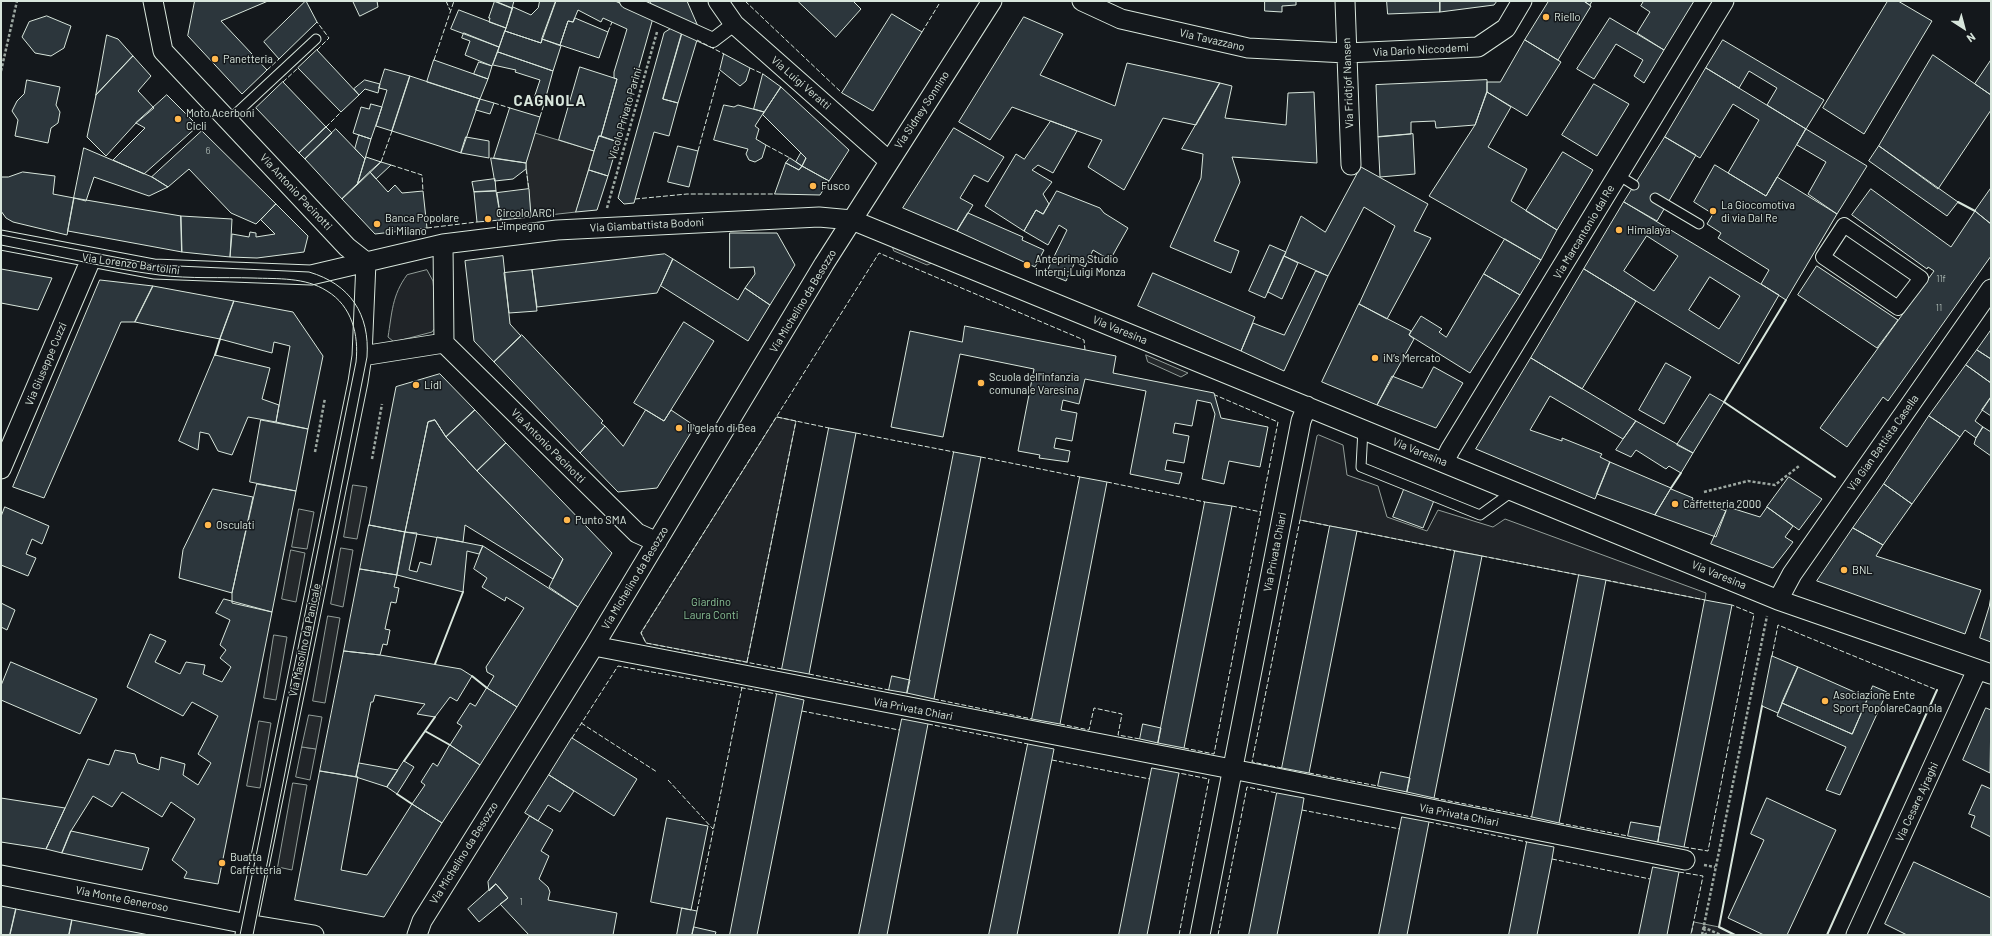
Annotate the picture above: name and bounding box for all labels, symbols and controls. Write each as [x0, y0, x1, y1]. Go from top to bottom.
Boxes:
north arrow [1944, 8, 1984, 48]
place label: Riello [1554, 10, 1580, 24]
marker: Riello [1541, 12, 1551, 22]
street label: Via Tavazzano [1178, 26, 1246, 54]
text: N [1965, 31, 1978, 46]
street label: Via Fridtjof Nansen [1340, 37, 1356, 129]
street label: Via Dario Niccodemi [1373, 41, 1469, 59]
place label: Panetteria [223, 52, 273, 66]
street label: Via Luigi Veratti [768, 53, 834, 113]
marker: Panetteria [210, 54, 220, 64]
street label: Vicolo Privato Parini [606, 66, 644, 162]
street label: Via Sidney Sonnino [892, 69, 952, 151]
district label: CAGNOLA [514, 92, 586, 110]
place label: Moto Acerboni Cicli [186, 106, 255, 132]
marker: Moto Acerboni Cicli [173, 114, 183, 124]
house number: 6 [206, 146, 210, 156]
street label: Via Antonio Pacinotti [257, 151, 335, 233]
place label: Fusco [821, 179, 850, 193]
marker: Fusco [808, 181, 818, 191]
street label: Via Marcantonio dal Re [1551, 183, 1617, 281]
place label: La Giocomotiva di via Dal Re [1721, 198, 1795, 224]
place label: Circolo ARCI L'impegno [496, 206, 555, 232]
marker: La Giocomotiva di via Dal Re [1708, 206, 1718, 216]
place label: Banca Popolare di Milano [385, 211, 459, 237]
marker: Circolo ARCI L'impegno [483, 214, 493, 224]
street label: Via Giambattista Bodoni [589, 215, 705, 235]
marker: Banca Popolare di Milano [372, 219, 382, 229]
place label: Himalaya [1627, 223, 1670, 237]
marker: Himalaya [1614, 225, 1624, 235]
street label: Via Michelino da Besozzo [767, 247, 839, 355]
street label: Via Lorenzo Bartolini [81, 251, 181, 277]
place label: Anteprima Studio interni;Luigi Monza [1035, 252, 1126, 278]
marker: Anteprima Studio interni;Luigi Monza [1022, 260, 1032, 270]
house number: 11f [1936, 274, 1946, 284]
house number: 11 [1936, 303, 1942, 313]
street label: Via Varesina [1091, 313, 1149, 347]
street label: Via Giuseppe Cuzzi [23, 320, 69, 408]
place label: iN’s Mercato [1383, 351, 1440, 365]
marker: iN’s Mercato [1370, 353, 1380, 363]
place label: Scuola dell'infanzia comunale Varesina [989, 370, 1079, 396]
place label: Lidl [424, 378, 442, 392]
marker: Scuola dell'infanzia comunale Varesina [976, 378, 986, 388]
marker: Lidl [411, 380, 421, 390]
street label: Via Gian Battista Casella [1845, 392, 1921, 494]
street label: Via Antonio Pacinotti [508, 406, 588, 486]
place label: Il gelato di Bea [687, 421, 756, 435]
marker: Il gelato di Bea [674, 423, 684, 433]
street label: Via Varesina [1391, 435, 1449, 469]
place label: Caffetteria 2000 [1683, 497, 1761, 511]
marker: Caffetteria 2000 [1670, 499, 1680, 509]
street label: Via Privata Chiari [1261, 511, 1289, 593]
place label: Punto SMA [575, 513, 626, 527]
marker: Punto SMA [562, 515, 572, 525]
place label: Osculati [216, 518, 255, 532]
marker: Osculati [203, 520, 213, 530]
street label: Via Michelino da Besozzo [599, 524, 671, 632]
street label: Via Varesina [1690, 558, 1748, 592]
place label: BNL [1852, 563, 1873, 577]
marker: BNL [1839, 565, 1849, 575]
street label: Via Masolino da Panicale [287, 582, 323, 698]
park label: Giardino Laura Conti [684, 595, 738, 621]
place label: Asociazione Ente Sport PopolareCagnola [1833, 688, 1942, 714]
street label: Via Privata Chiari [872, 695, 954, 723]
marker: Asociazione Ente Sport PopolareCagnola [1820, 696, 1830, 706]
street label: Via Cesare Ajraghi [1893, 760, 1941, 844]
street label: Via Michelino da Besozzo [427, 799, 501, 907]
street label: Via Privata Chiari [1418, 801, 1500, 829]
place label: Buatta Caffetteria [230, 850, 281, 876]
marker: Buatta Caffetteria [217, 858, 227, 868]
street label: Via Monte Generoso [74, 884, 170, 914]
house number: 1 [519, 897, 523, 907]

